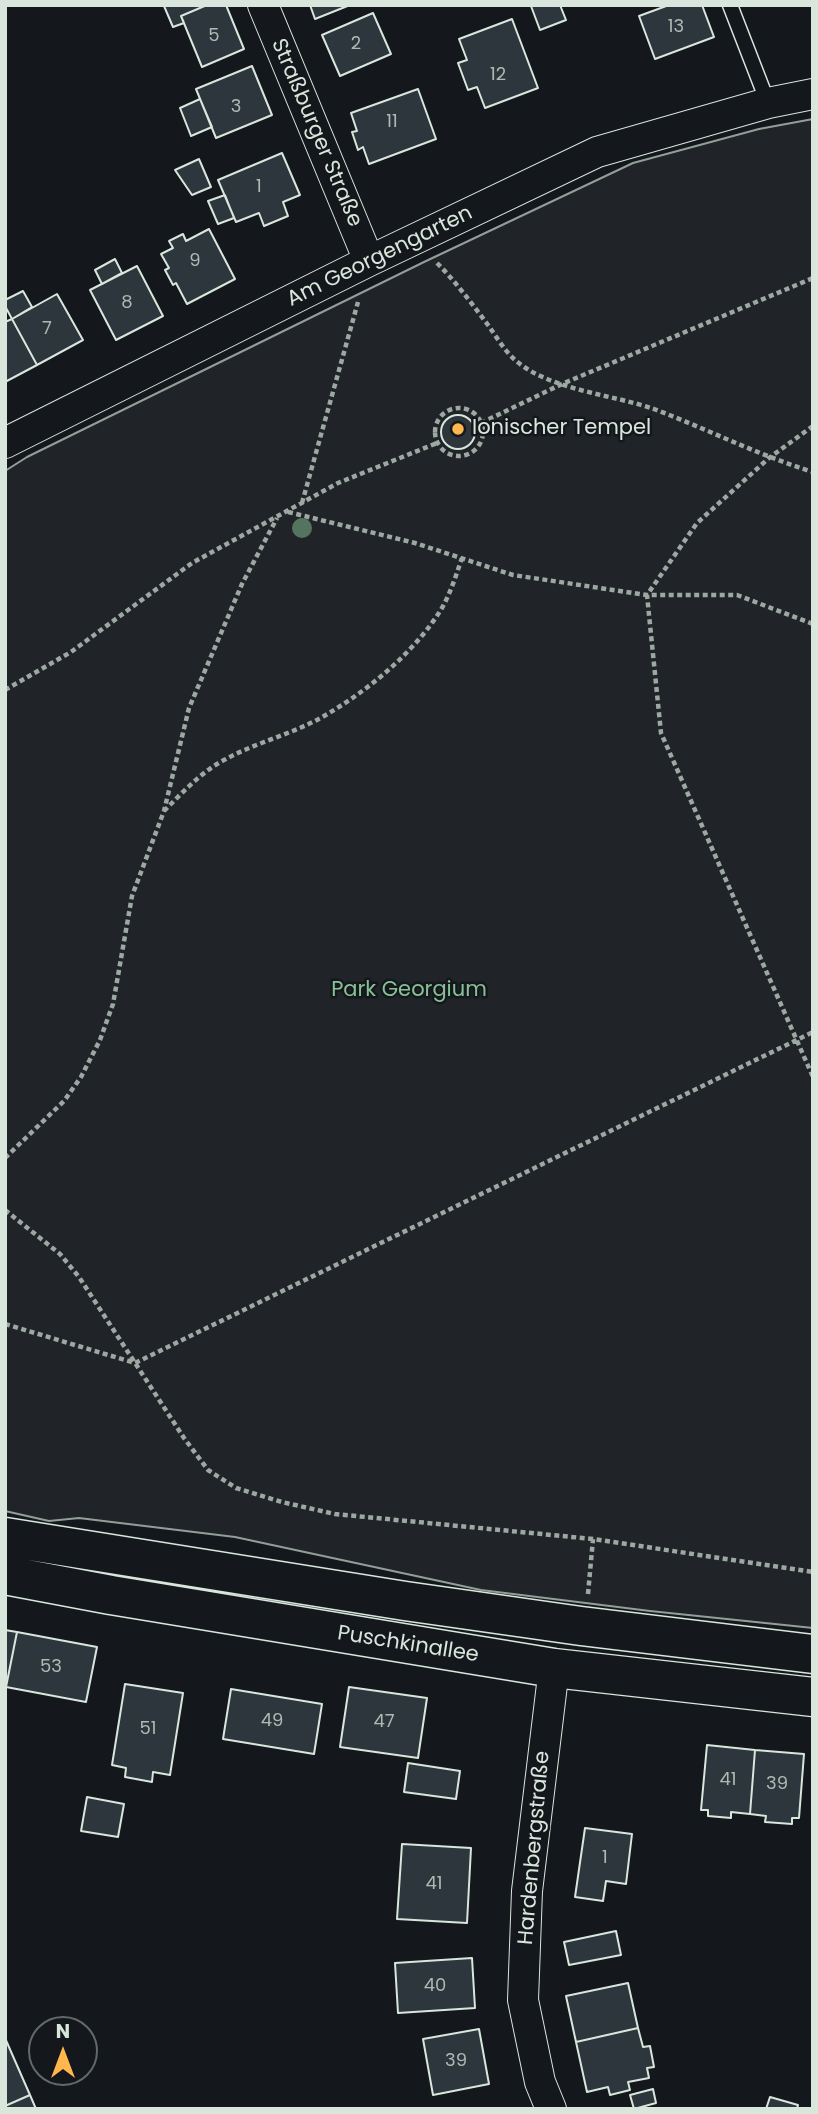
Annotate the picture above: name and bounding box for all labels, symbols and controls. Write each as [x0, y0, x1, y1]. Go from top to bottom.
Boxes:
house number: 13 [668, 16, 684, 38]
house number: 5 [208, 25, 220, 47]
house number: 2 [351, 33, 361, 55]
street label: Straßburger Straße [265, 35, 367, 231]
house number: 12 [490, 64, 506, 86]
house number: 3 [231, 96, 241, 118]
house number: 11 [386, 111, 398, 133]
house number: 1 [256, 176, 262, 198]
street label: Am Georgengarten [283, 201, 477, 313]
house number: 9 [189, 250, 201, 272]
house number: 8 [121, 292, 133, 314]
house number: 7 [42, 318, 52, 340]
place label: Ionischer Tempel [472, 416, 651, 442]
marker: Ionischer Tempel [450, 421, 466, 437]
park label: Park Georgium [331, 978, 487, 1004]
street label: Puschkinallee [336, 1621, 480, 1669]
house number: 53 [40, 1656, 62, 1678]
house number: 49 [261, 1710, 283, 1732]
house number: 47 [373, 1711, 395, 1733]
house number: 51 [139, 1718, 157, 1740]
street label: Hardenbergstraße [514, 1750, 556, 1946]
house number: 41 [719, 1769, 737, 1791]
house number: 39 [766, 1773, 788, 1795]
house number: 1 [602, 1847, 608, 1869]
house number: 41 [425, 1873, 443, 1895]
house number: 40 [424, 1975, 446, 1997]
north arrow [28, 2016, 98, 2086]
text: N [56, 2018, 70, 2045]
house number: 39 [445, 2050, 467, 2072]

